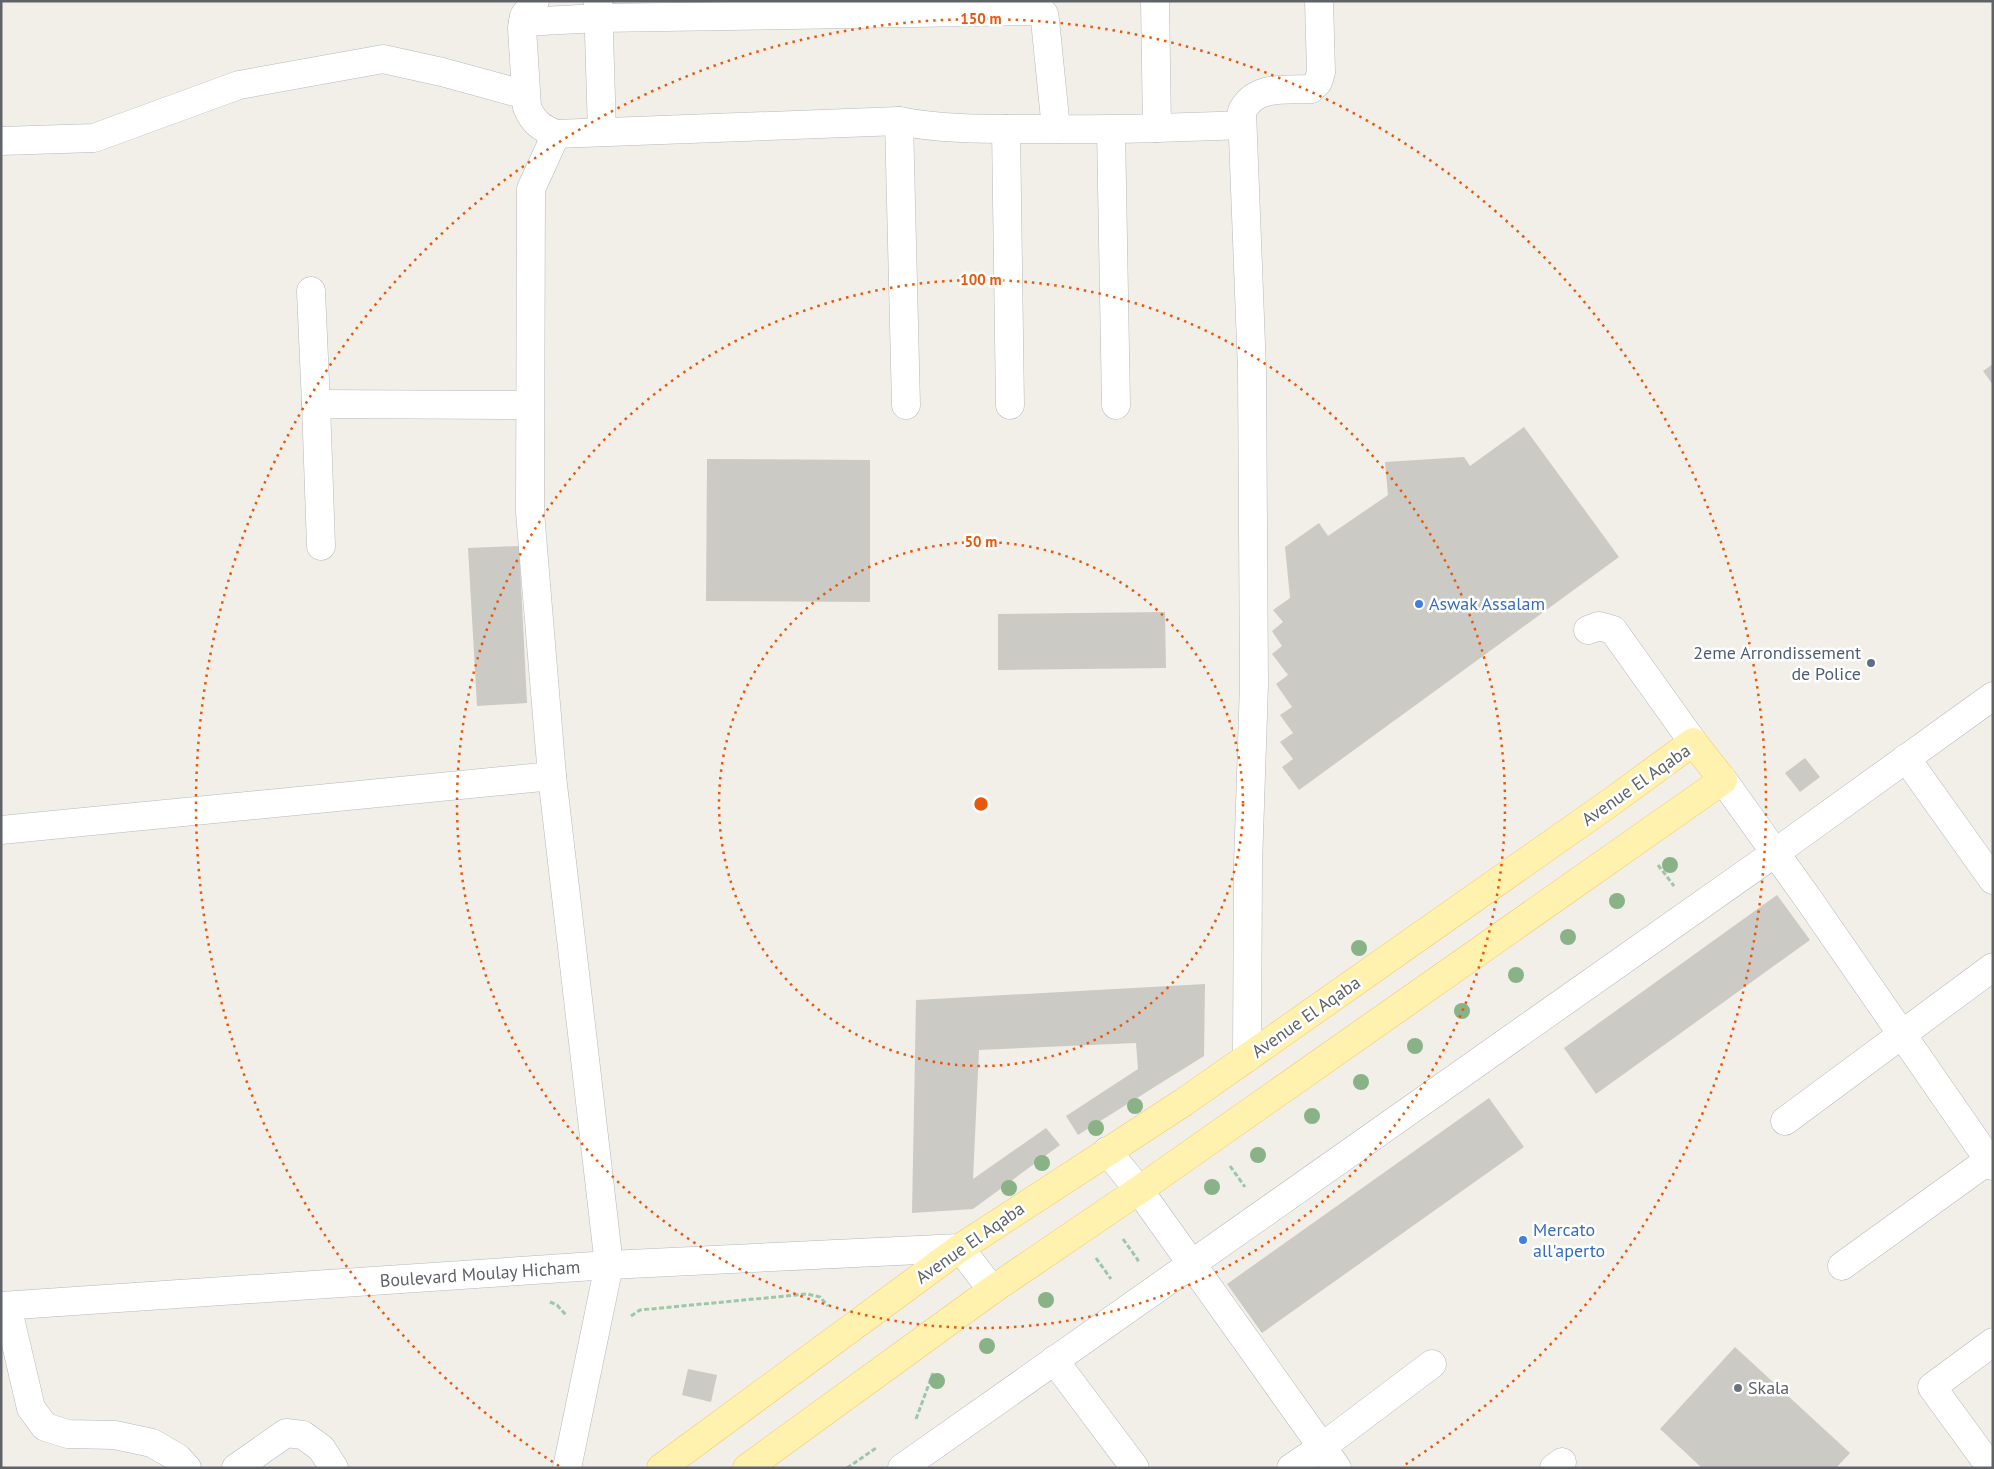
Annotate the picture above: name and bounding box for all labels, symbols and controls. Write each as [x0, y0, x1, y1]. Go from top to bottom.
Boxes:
text: 150 m [960, 9, 1002, 28]
text: 100 m [960, 270, 1002, 289]
text: 50 m [965, 532, 997, 551]
place label: Aswak Assalam [1429, 592, 1545, 615]
marker: Aswak Assalam [1413, 598, 1425, 610]
place label: 2eme Arrondissement de Police [1693, 641, 1861, 685]
marker: 2eme Arrondissement de Police [1865, 657, 1877, 669]
street label: Avenue El Aqaba [1577, 739, 1695, 831]
centre of rings [972, 795, 990, 813]
street label: Avenue El Aqaba [1247, 971, 1365, 1063]
street label: Avenue El Aqaba [911, 1197, 1029, 1289]
place label: Mercato all'aperto [1533, 1218, 1605, 1262]
marker: Mercato all'aperto [1517, 1234, 1529, 1246]
street label: Boulevard Moulay Hicham [379, 1255, 581, 1292]
place label: Skala [1748, 1376, 1789, 1399]
marker: Skala [1732, 1382, 1744, 1394]

